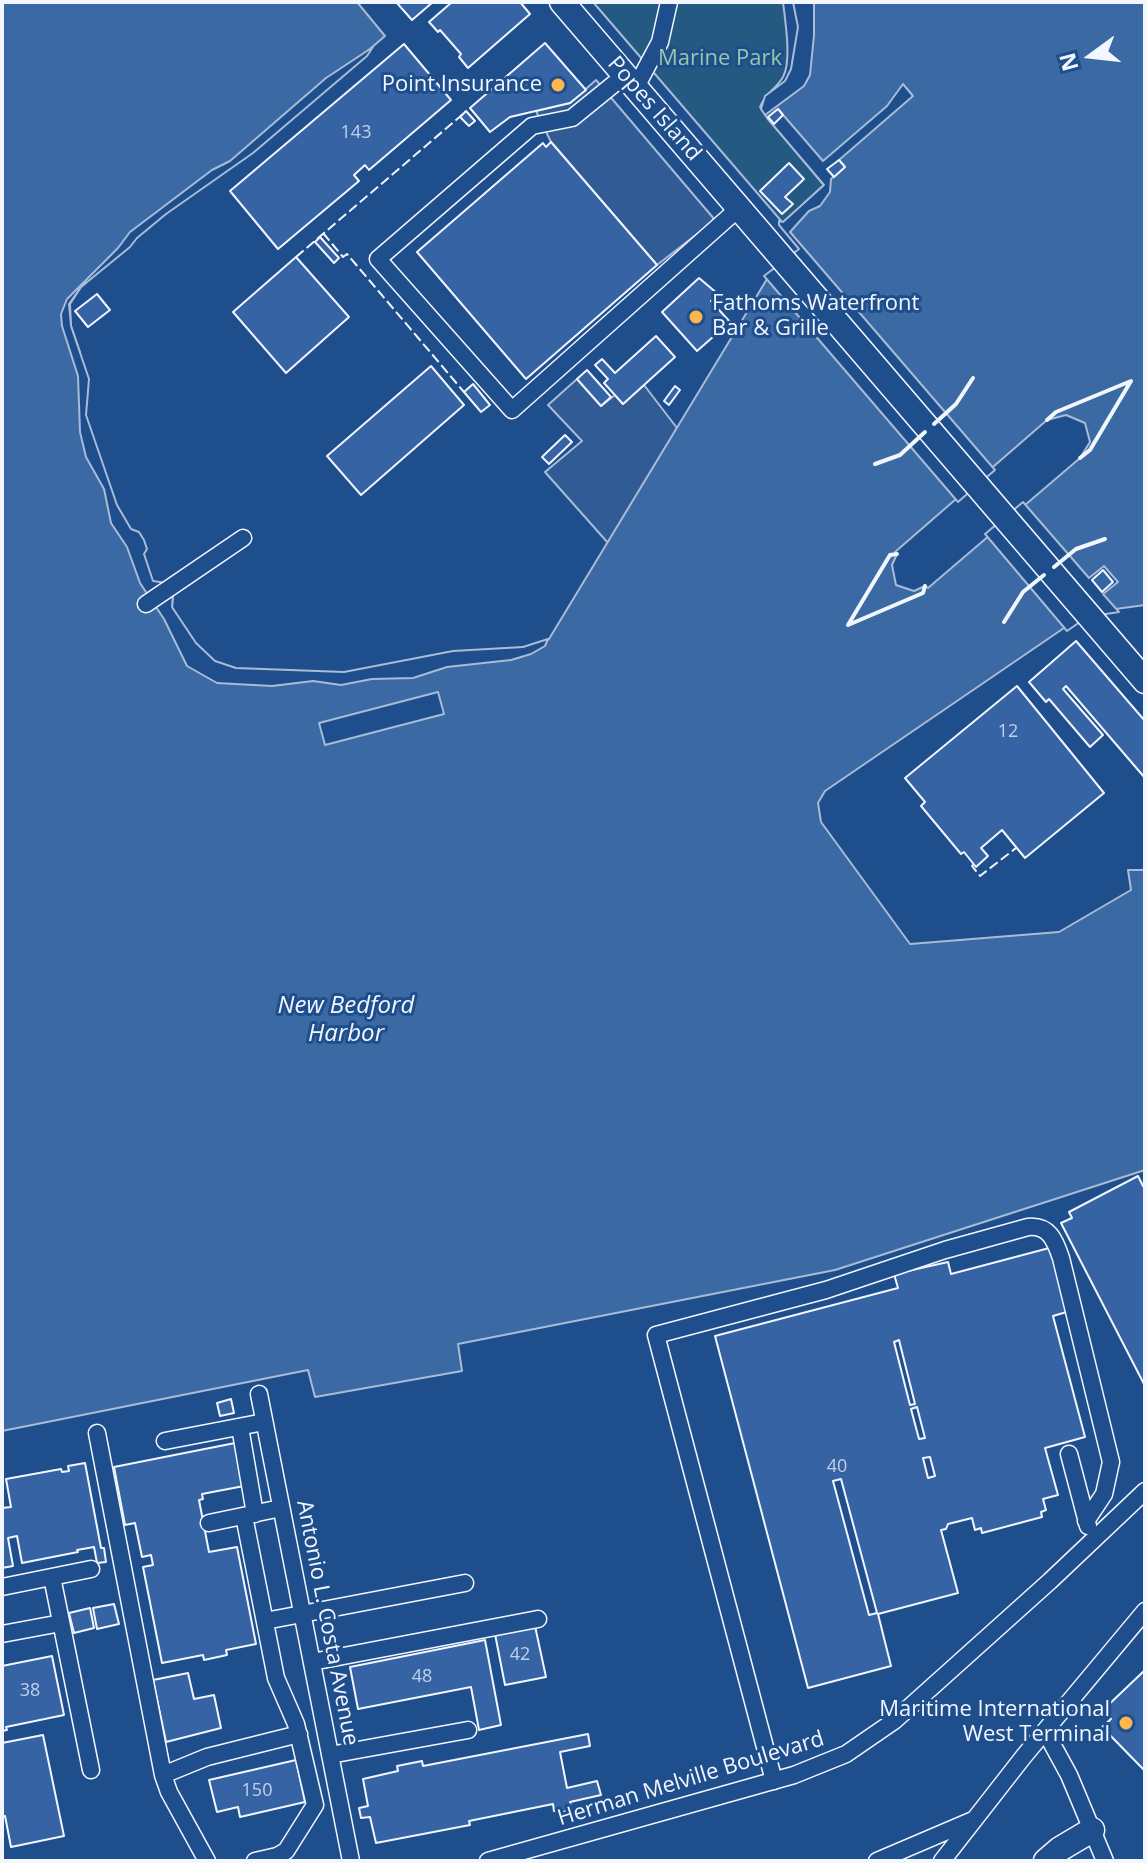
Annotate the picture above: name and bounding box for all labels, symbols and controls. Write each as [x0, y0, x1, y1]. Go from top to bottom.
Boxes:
north arrow [1051, 16, 1131, 96]
park label: Marine Park [658, 46, 782, 72]
text: N [1051, 50, 1085, 75]
street label: Popes Island [601, 51, 707, 167]
place label: Point Insurance [382, 72, 542, 98]
marker: Point Insurance [549, 76, 567, 94]
house number: 143 [341, 122, 371, 144]
place label: Fathoms Waterfront Bar & Grille [712, 291, 919, 342]
marker: Fathoms Waterfront Bar & Grille [687, 308, 705, 326]
house number: 12 [998, 721, 1018, 743]
water label: New Bedford Harbor [278, 992, 414, 1048]
house number: 40 [827, 1456, 847, 1478]
street label: Antonio L. Costa Avenue [290, 1498, 364, 1748]
house number: 42 [510, 1644, 530, 1666]
house number: 48 [412, 1666, 432, 1688]
house number: 38 [20, 1680, 40, 1702]
place label: Maritime International West Terminal [879, 1697, 1110, 1748]
marker: Maritime International West Terminal [1117, 1714, 1135, 1732]
street label: Herman Melville Boulevard [555, 1726, 827, 1832]
house number: 150 [242, 1780, 272, 1802]

